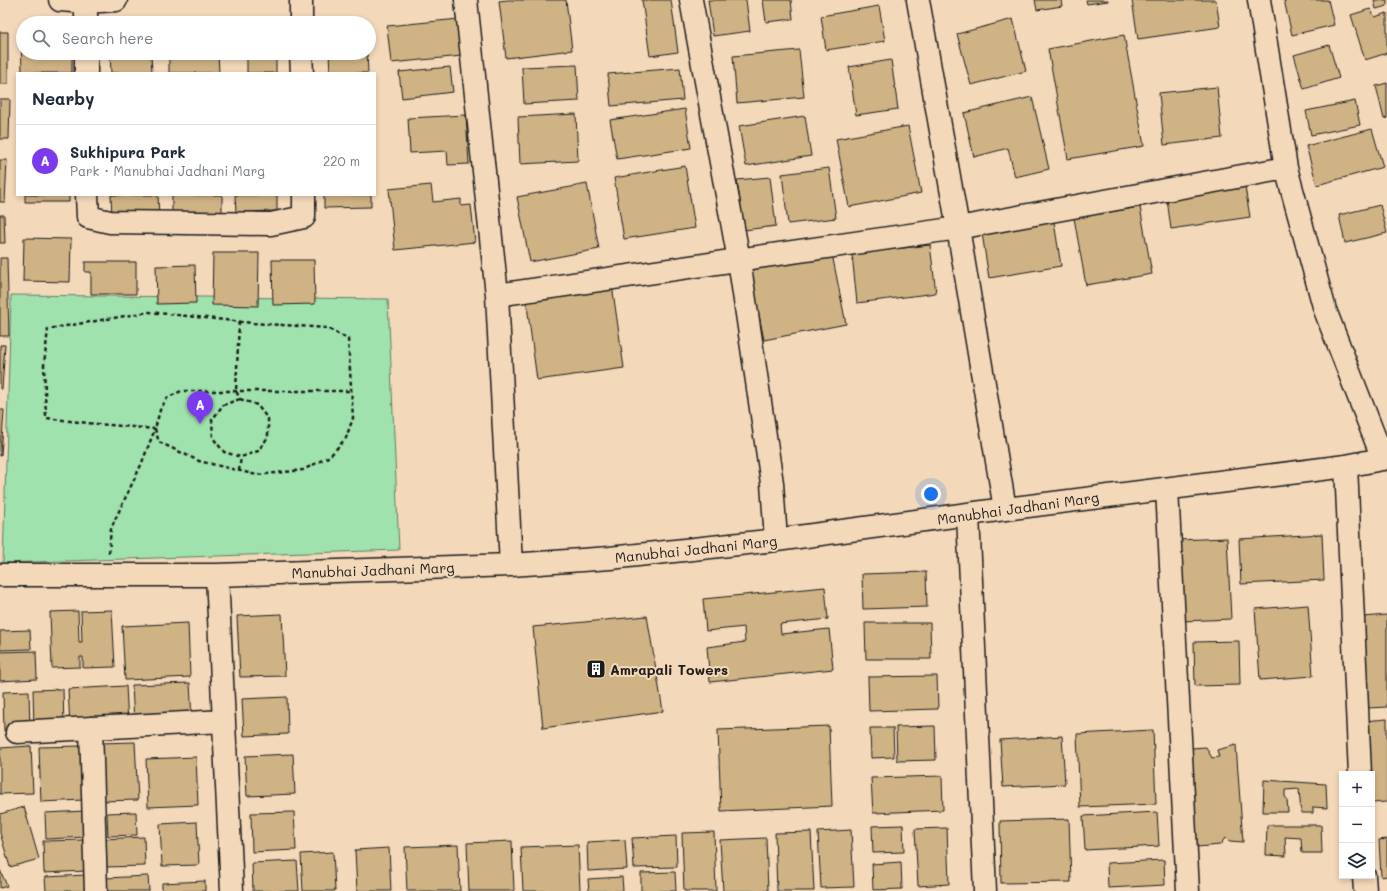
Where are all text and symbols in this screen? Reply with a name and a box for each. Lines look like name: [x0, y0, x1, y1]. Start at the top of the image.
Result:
search box: [16, 16, 376, 60]
icon: search: [30, 27, 52, 49]
text: Search here: [62, 28, 153, 48]
text: Nearby: [32, 87, 94, 109]
text: Sukhipura Park: [70, 142, 186, 162]
text: A: [40, 152, 50, 169]
text: 220 m: [323, 152, 360, 169]
text: Park · Manubhai Jadhani Marg: [70, 162, 265, 179]
pin: A: [187, 391, 213, 424]
your location: [921, 484, 941, 504]
street label: Manubhai Jadhani Marg: [936, 487, 1100, 529]
street label: Manubhai Jadhani Marg: [614, 531, 778, 567]
street label: Manubhai Jadhani Marg: [291, 558, 455, 582]
building icon: Amrapali Towers: [585, 658, 607, 680]
place label: Amrapali Towers: [610, 660, 728, 679]
map controls: [1339, 771, 1375, 879]
button: +: [1339, 771, 1375, 807]
button: −: [1339, 807, 1375, 843]
button: layers: [1339, 843, 1375, 879]

